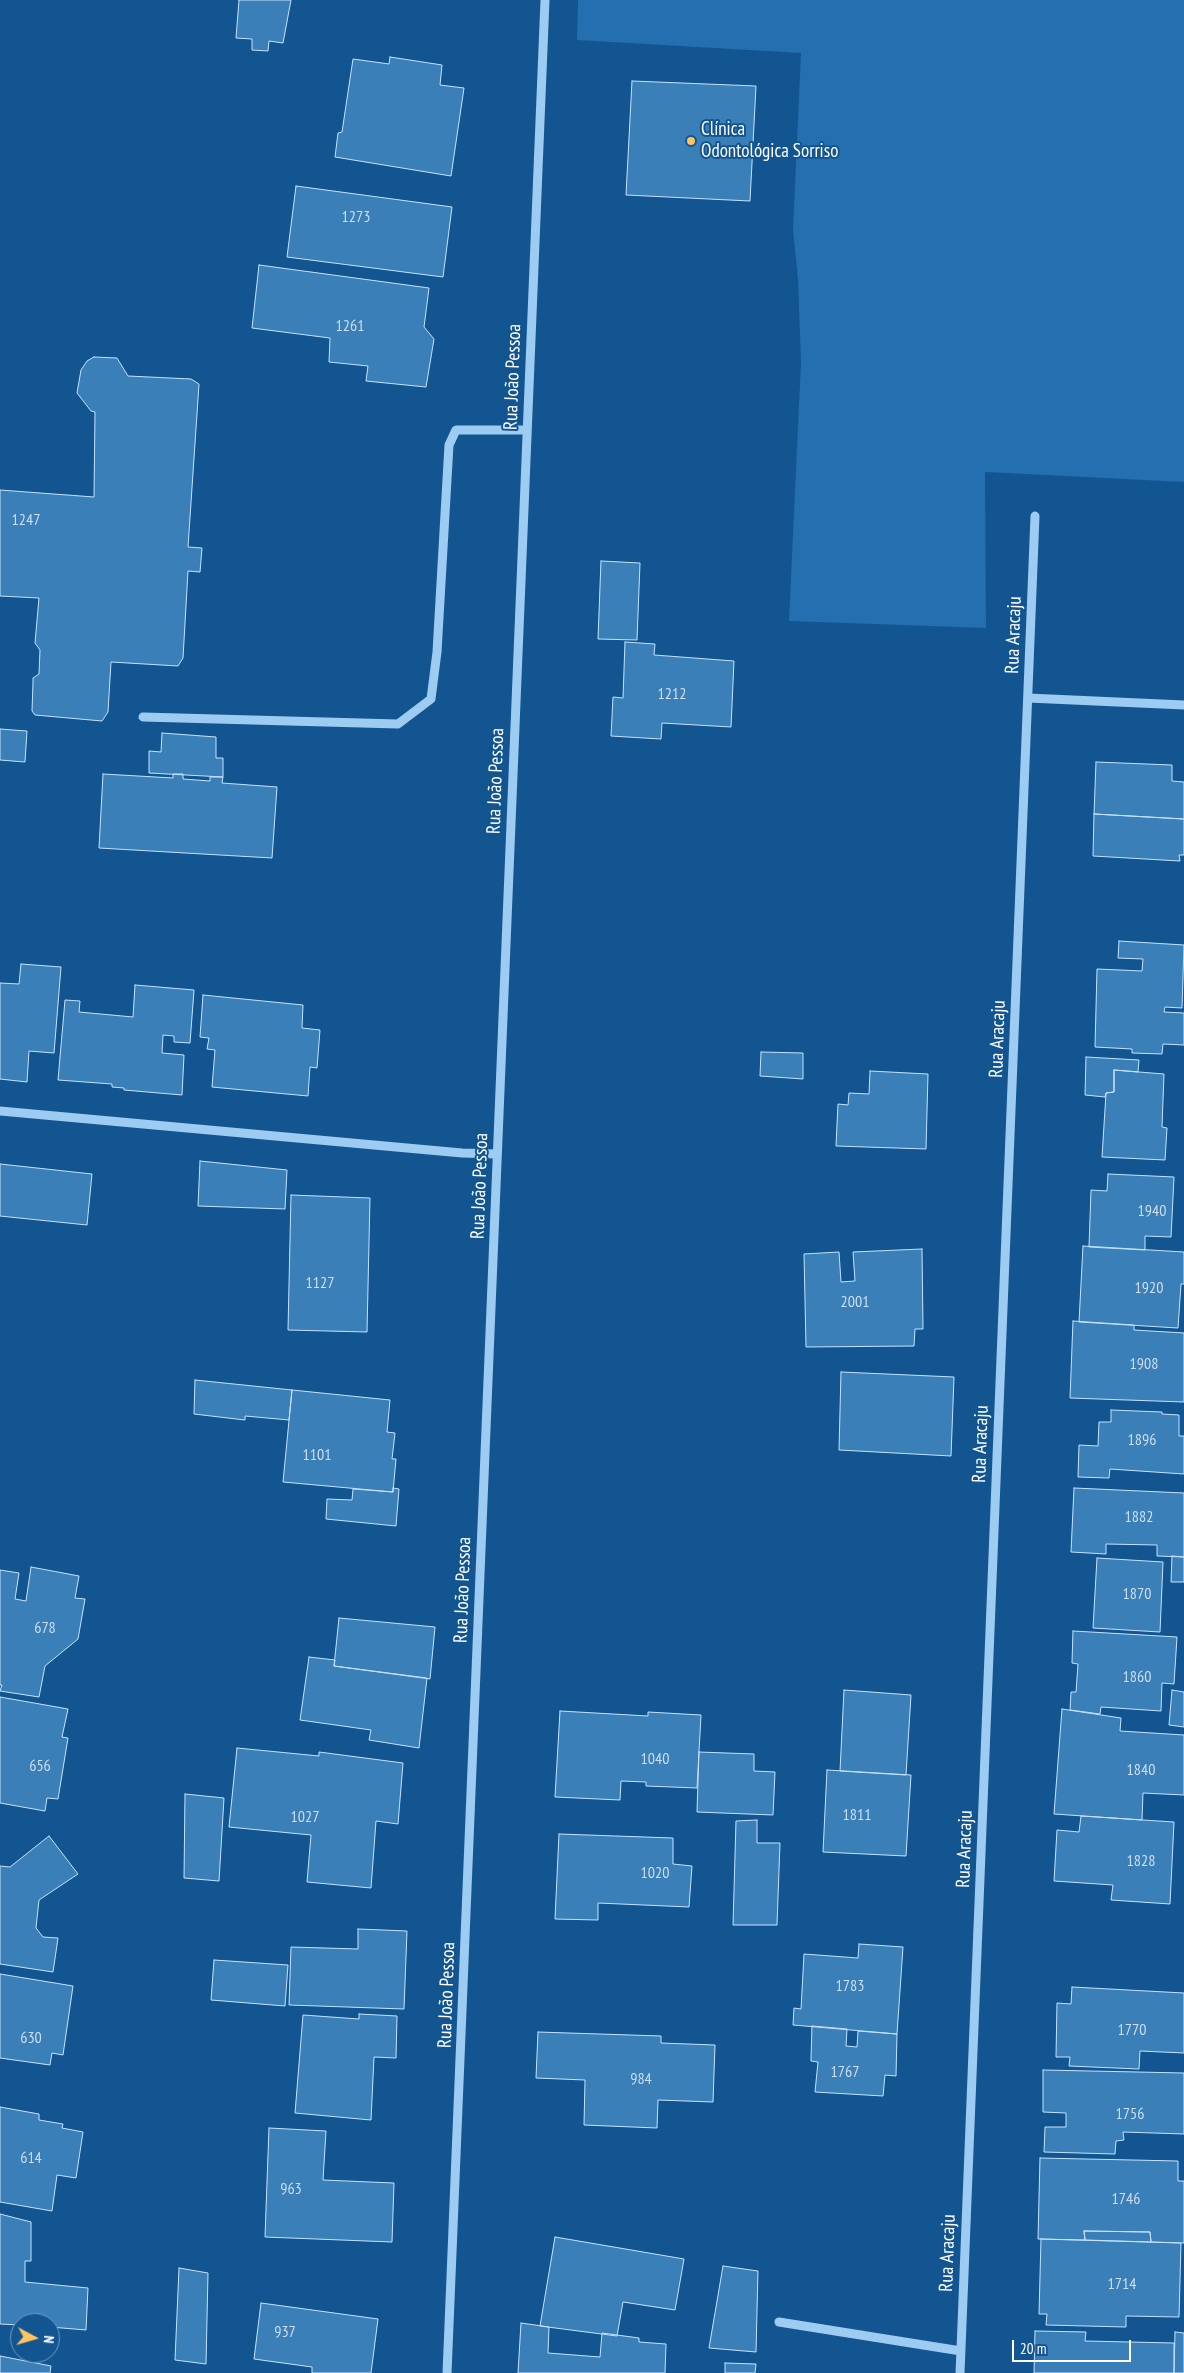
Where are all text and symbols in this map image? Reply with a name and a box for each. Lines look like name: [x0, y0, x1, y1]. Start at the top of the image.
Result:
place label: Clínica Odontológica Sorriso: [701, 119, 838, 163]
marker: Clínica Odontológica Sorriso: [685, 135, 697, 147]
house number: 1273: [342, 207, 370, 227]
house number: 1261: [336, 316, 364, 336]
street label: Rua João Pessoa: [500, 324, 526, 430]
house number: 1247: [12, 510, 40, 530]
street label: Rua Aracaju: [1001, 596, 1027, 674]
house number: 1212: [658, 684, 686, 704]
street label: Rua João Pessoa: [483, 728, 509, 834]
street label: Rua Aracaju: [985, 1000, 1011, 1078]
street label: Rua João Pessoa: [467, 1133, 493, 1239]
house number: 1940: [1138, 1201, 1166, 1221]
house number: 1127: [306, 1273, 334, 1293]
house number: 1920: [1135, 1278, 1163, 1298]
house number: 2001: [841, 1292, 869, 1312]
house number: 1908: [1130, 1354, 1158, 1374]
street label: Rua Aracaju: [968, 1405, 994, 1483]
house number: 1896: [1128, 1430, 1156, 1450]
house number: 1101: [303, 1445, 331, 1465]
house number: 1882: [1125, 1507, 1153, 1527]
street label: Rua João Pessoa: [450, 1537, 476, 1643]
house number: 1870: [1123, 1584, 1151, 1604]
house number: 678: [34, 1618, 56, 1638]
house number: 1860: [1123, 1667, 1151, 1687]
house number: 1040: [641, 1749, 669, 1769]
house number: 656: [29, 1756, 51, 1776]
house number: 1840: [1127, 1760, 1155, 1780]
house number: 1811: [843, 1805, 871, 1825]
house number: 1027: [291, 1807, 319, 1827]
street label: Rua Aracaju: [952, 1810, 978, 1888]
house number: 1828: [1127, 1851, 1155, 1871]
house number: 1020: [641, 1863, 669, 1883]
street label: Rua João Pessoa: [434, 1942, 460, 2048]
house number: 1783: [836, 1976, 864, 1996]
house number: 1770: [1118, 2020, 1146, 2040]
house number: 630: [20, 2028, 42, 2048]
house number: 1767: [831, 2062, 859, 2082]
house number: 984: [630, 2069, 652, 2089]
house number: 1756: [1116, 2104, 1144, 2124]
house number: 614: [20, 2148, 42, 2168]
house number: 963: [280, 2179, 302, 2199]
house number: 1746: [1112, 2189, 1140, 2209]
street label: Rua Aracaju: [935, 2214, 961, 2292]
house number: 1714: [1108, 2274, 1136, 2294]
north arrow: [10, 2313, 60, 2363]
house number: 937: [274, 2322, 296, 2342]
scale bar: [1014, 2330, 1133, 2362]
text: N: [40, 2335, 58, 2344]
text: 20 m: [1020, 2339, 1046, 2358]

